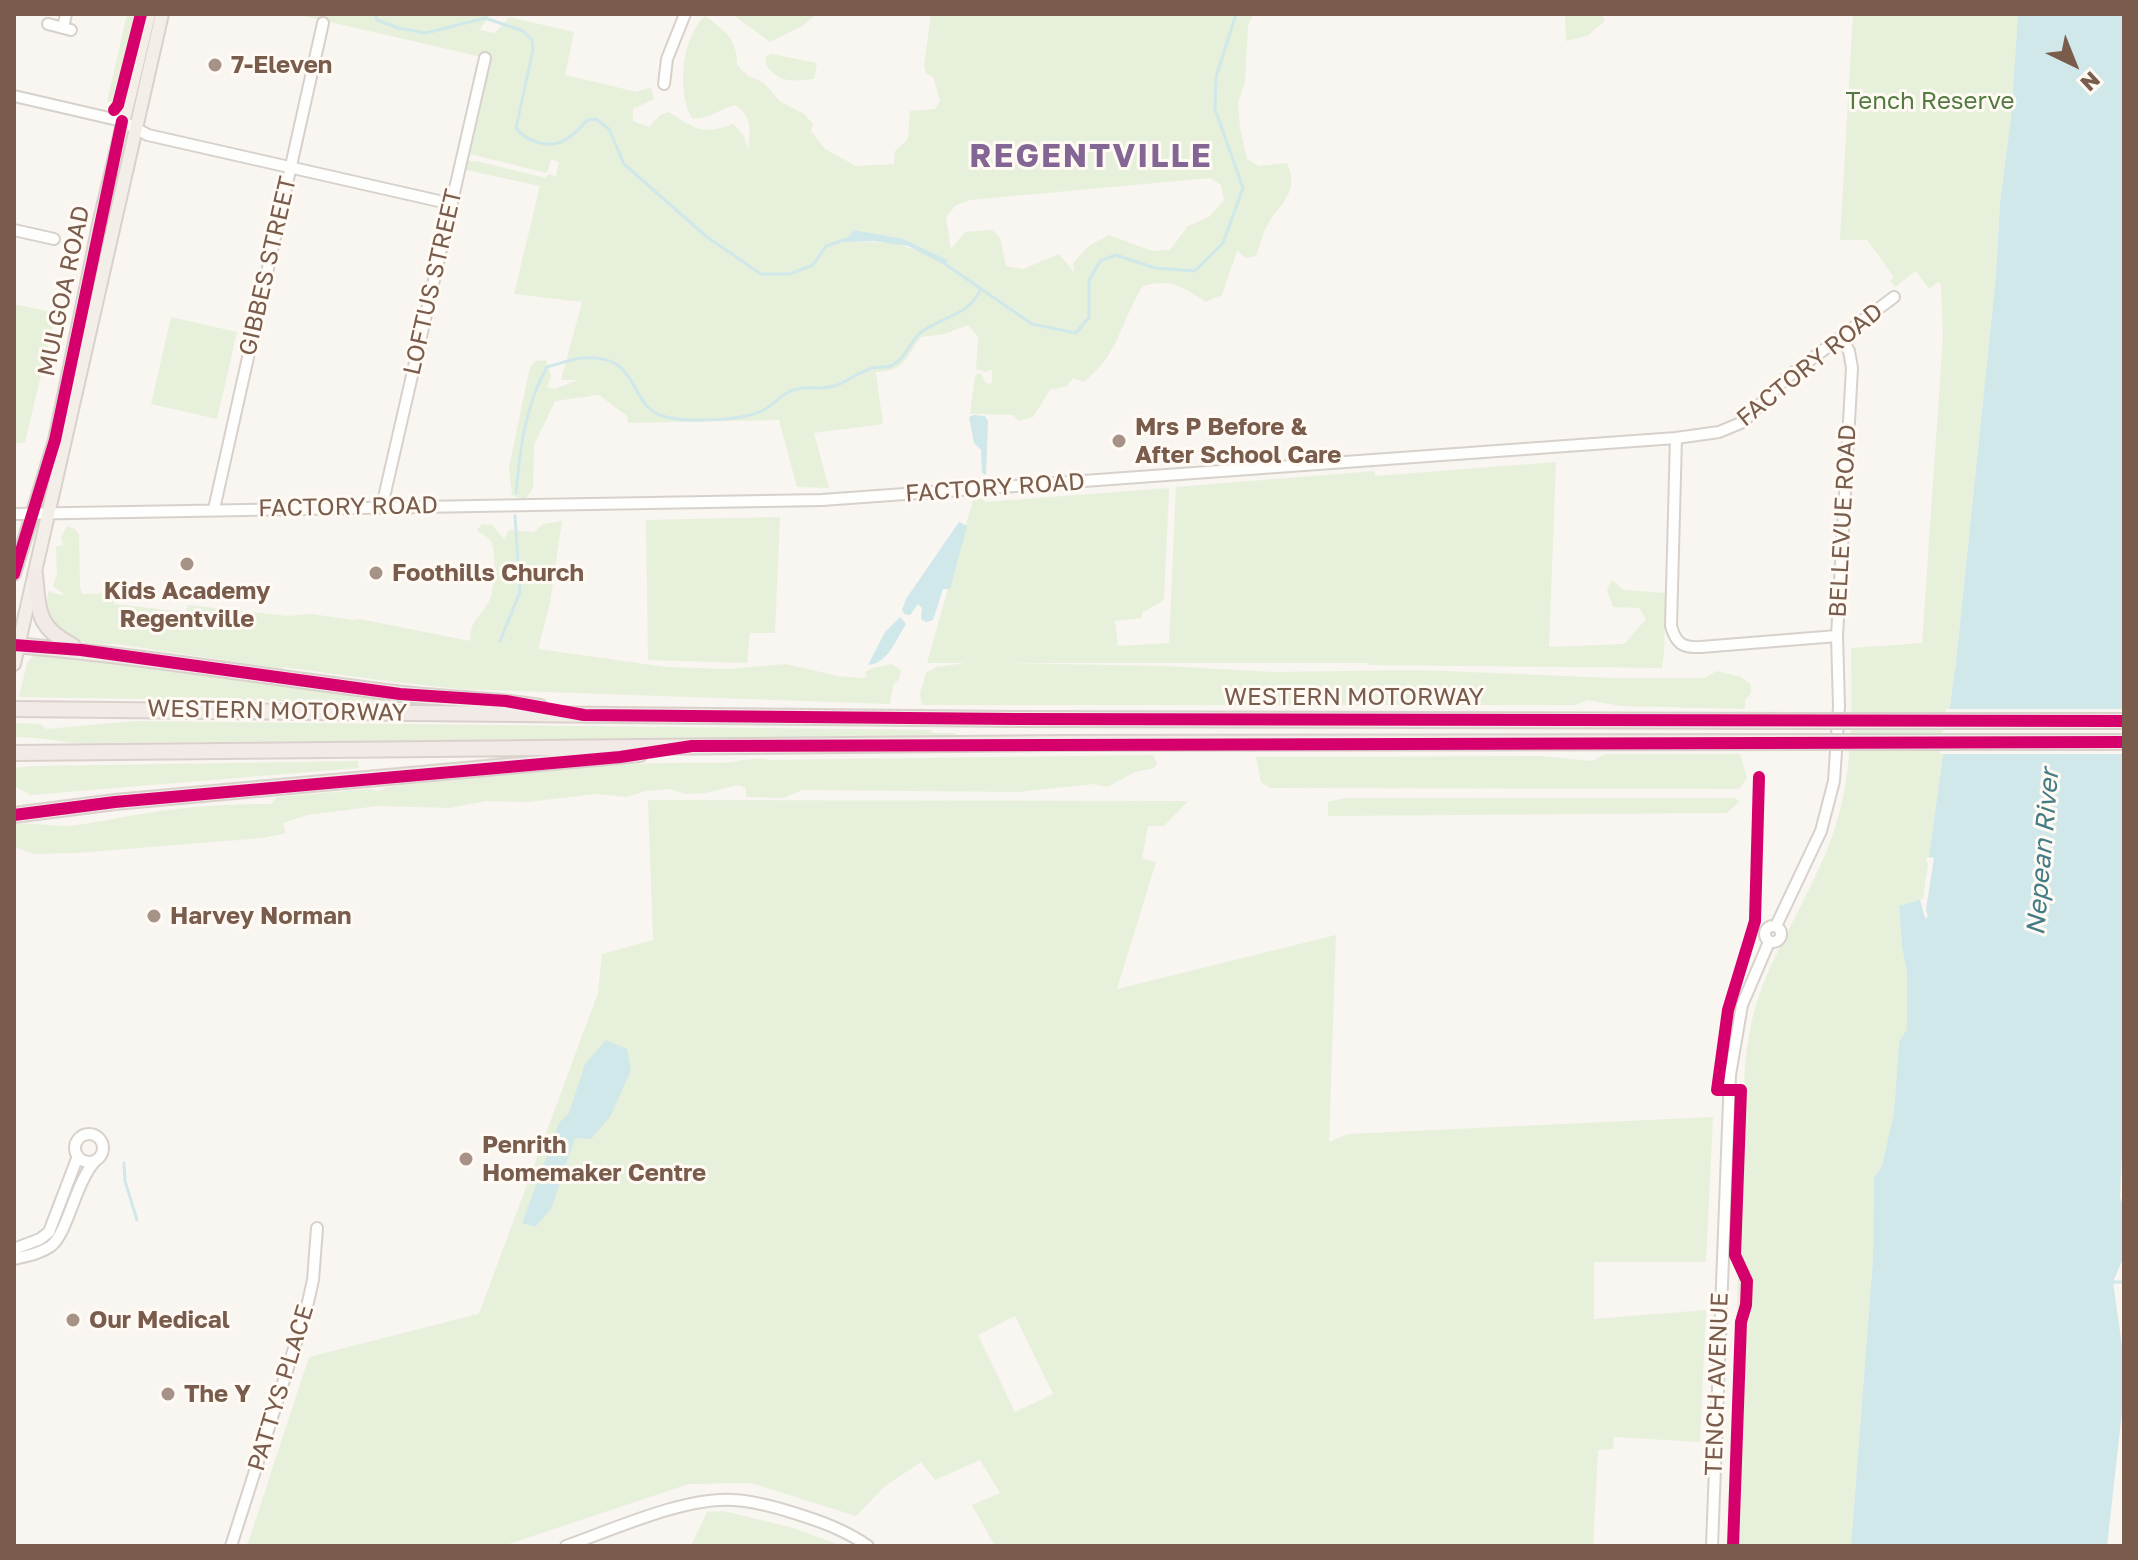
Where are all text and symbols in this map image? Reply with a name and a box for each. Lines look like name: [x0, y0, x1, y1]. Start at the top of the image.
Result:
north arrow: [2034, 24, 2114, 104]
place label: 7-Eleven: [231, 51, 332, 79]
marker: 7-Eleven: [206, 56, 224, 74]
text: N: [2075, 66, 2106, 97]
park label: Tench Reserve: [1846, 87, 2014, 115]
district label: REGENTVILLE: [969, 138, 1213, 176]
street label: GIBBES STREET: [233, 173, 303, 359]
street label: LOFTUS STREET: [398, 186, 468, 378]
street label: MULGOA ROAD: [32, 203, 96, 379]
street label: FACTORY ROAD: [1731, 297, 1889, 433]
place label: Mrs P Before & After School Care: [1135, 413, 1341, 469]
street label: BELLEVUE ROAD: [1824, 424, 1862, 618]
marker: Mrs P Before & After School Care: [1110, 432, 1128, 450]
street label: FACTORY ROAD: [904, 467, 1086, 509]
street label: FACTORY ROAD: [258, 491, 438, 523]
marker: Kids Academy Regentville: [178, 555, 196, 573]
place label: Foothills Church: [392, 559, 584, 587]
marker: Foothills Church: [367, 564, 385, 582]
place label: Kids Academy Regentville: [104, 577, 270, 633]
street label: WESTERN MOTORWAY: [1224, 683, 1484, 711]
street label: WESTERN MOTORWAY: [147, 694, 407, 728]
water label: Nepean River: [2020, 767, 2066, 937]
place label: Harvey Norman: [170, 902, 352, 930]
marker: Harvey Norman: [145, 907, 163, 925]
place label: Penrith Homemaker Centre: [482, 1131, 706, 1187]
marker: Penrith Homemaker Centre: [457, 1150, 475, 1168]
street label: TENCH AVENUE: [1699, 1292, 1735, 1476]
street label: PATTYS PLACE: [242, 1301, 320, 1475]
place label: Our Medical: [89, 1306, 230, 1334]
marker: Our Medical: [64, 1311, 82, 1329]
place label: The Y: [184, 1380, 251, 1408]
marker: The Y: [159, 1385, 177, 1403]

